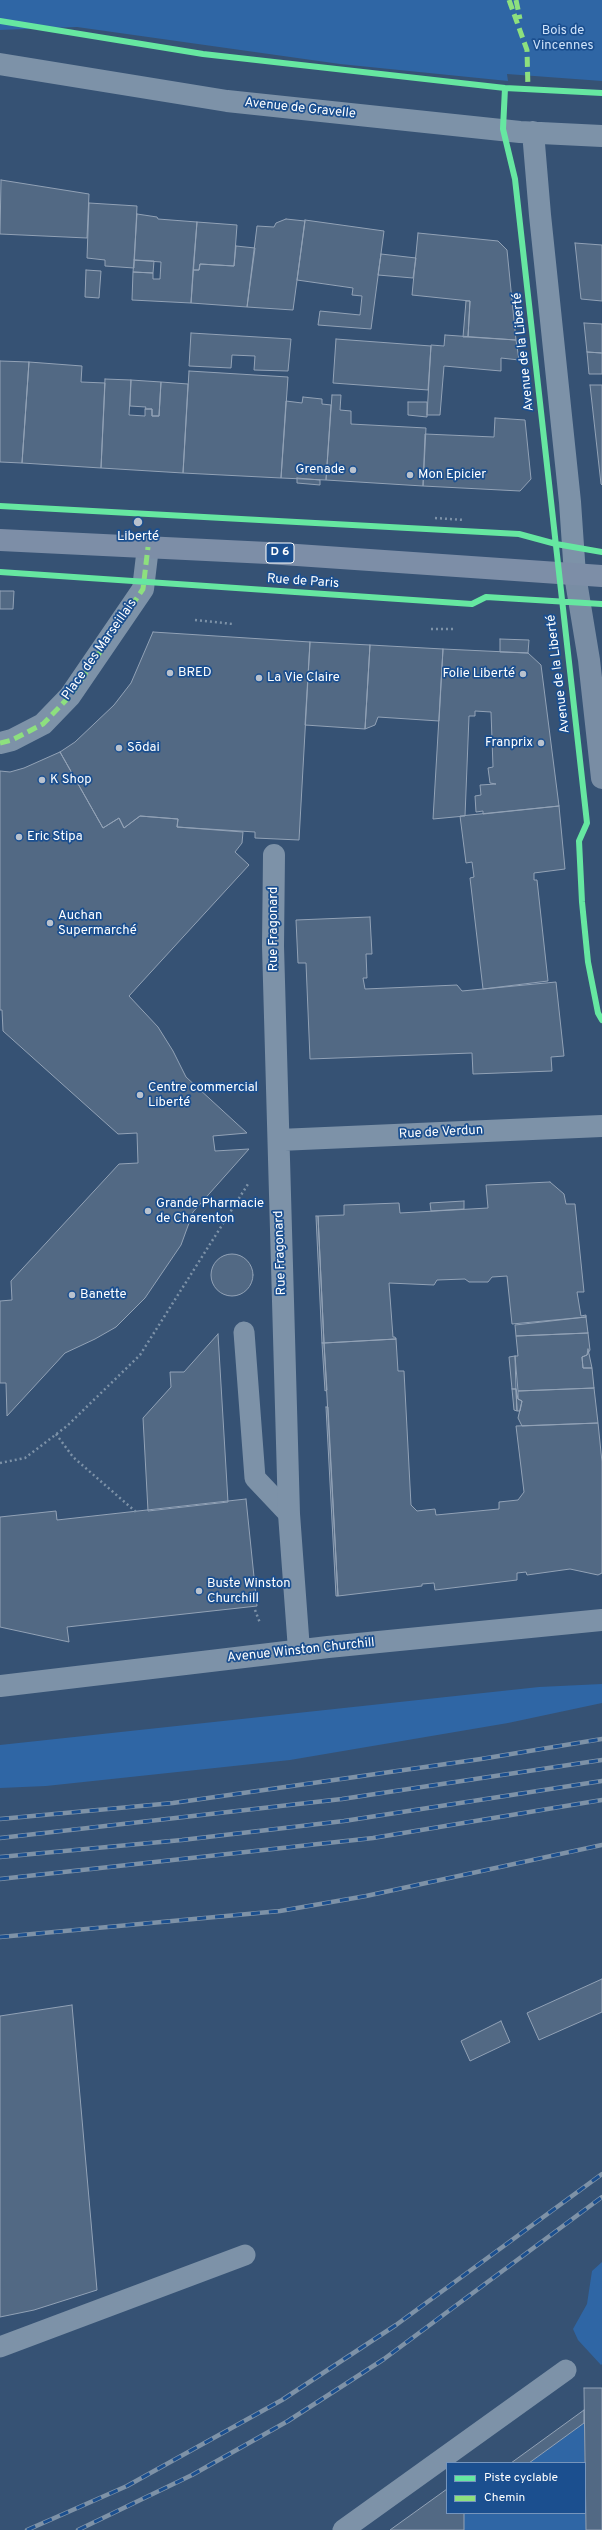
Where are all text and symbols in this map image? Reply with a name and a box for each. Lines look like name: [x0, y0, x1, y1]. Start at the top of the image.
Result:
park label: Bois de Vincennes: [533, 23, 593, 54]
street label: Avenue de Gravelle: [244, 95, 356, 123]
street label: Avenue de la Liberté: [510, 292, 538, 412]
place label: Grenade: [295, 462, 345, 478]
marker: Grenade: [348, 465, 358, 475]
place label: Mon Epicier: [418, 467, 486, 483]
marker: Mon Epicier: [405, 470, 415, 480]
marker: Liberté: [132, 516, 144, 528]
place label: Liberté: [117, 529, 159, 545]
road number: D 6: [266, 543, 294, 563]
street label: Rue de Paris: [266, 572, 340, 592]
street label: Place des Marseillais: [59, 596, 141, 704]
street label: Avenue de la Liberté: [544, 614, 574, 734]
place label: BRED: [178, 665, 212, 681]
place label: Folie Liberté: [442, 666, 515, 682]
marker: BRED: [165, 668, 175, 678]
marker: Folie Liberté: [518, 669, 528, 679]
place label: La Vie Claire: [267, 670, 340, 686]
marker: La Vie Claire: [254, 673, 264, 683]
place label: Franprix: [485, 735, 533, 751]
marker: Franprix: [536, 738, 546, 748]
place label: Sōdai: [127, 740, 160, 756]
marker: Sōdai: [114, 743, 124, 753]
place label: K Shop: [50, 772, 91, 788]
marker: K Shop: [37, 775, 47, 785]
place label: Eric Stipa: [27, 829, 83, 845]
marker: Eric Stipa: [14, 832, 24, 842]
street label: Rue Fragonard: [266, 887, 282, 971]
place label: Auchan Supermarché: [58, 908, 137, 939]
marker: Auchan Supermarché: [45, 918, 55, 928]
place label: Centre commercial Liberté: [148, 1080, 258, 1111]
marker: Centre commercial Liberté: [135, 1090, 145, 1100]
street label: Rue de Verdun: [399, 1123, 483, 1143]
place label: Grande Pharmacie de Charenton: [156, 1196, 264, 1227]
marker: Grande Pharmacie de Charenton: [143, 1206, 153, 1216]
street label: Rue Fragonard: [272, 1210, 290, 1296]
place label: Banette: [80, 1287, 127, 1303]
marker: Banette: [67, 1290, 77, 1300]
place label: Buste Winston Churchill: [207, 1576, 290, 1607]
marker: Buste Winston Churchill: [194, 1586, 204, 1596]
street label: Avenue Winston Churchill: [227, 1635, 375, 1667]
legend: [446, 2462, 586, 2514]
text: Piste cyclable: [484, 2470, 558, 2486]
text: Chemin: [484, 2490, 525, 2506]

